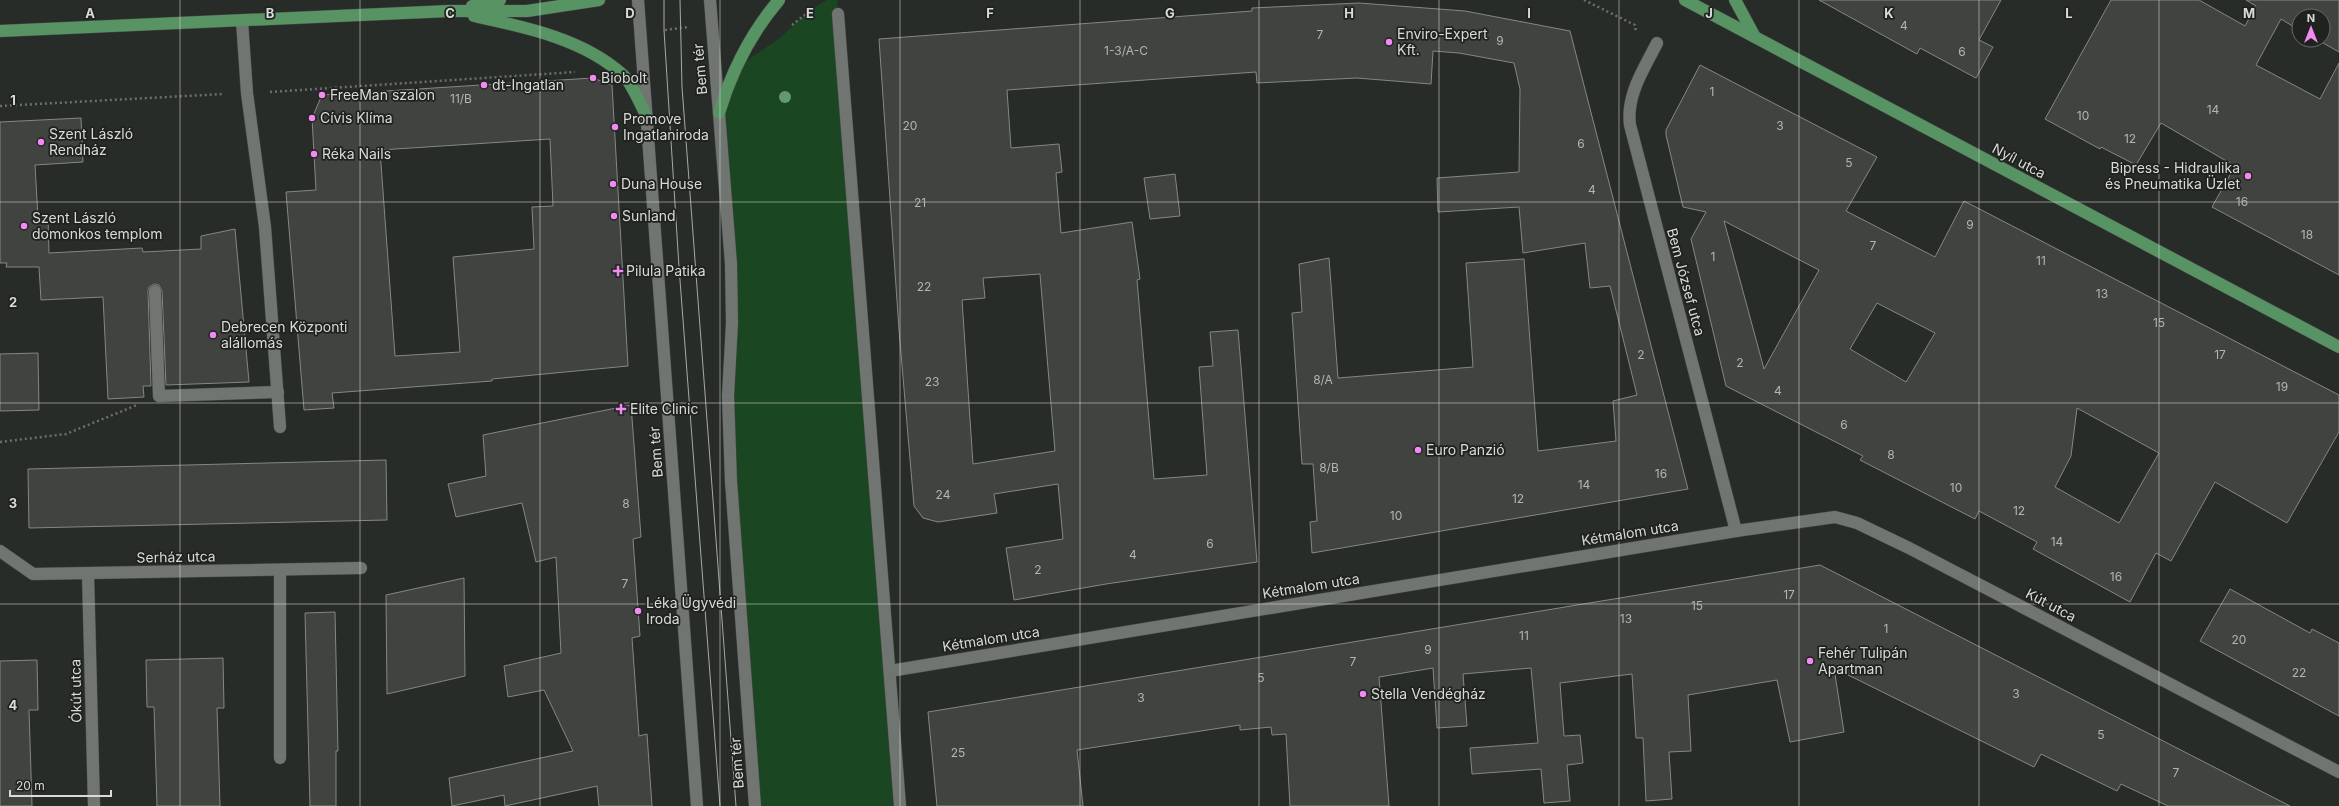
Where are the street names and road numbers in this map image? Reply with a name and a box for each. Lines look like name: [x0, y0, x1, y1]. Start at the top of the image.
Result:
street label: Bem tér: [689, 43, 710, 95]
street label: Nyíl utca: [1990, 139, 2049, 182]
street label: Bem József utca: [1664, 226, 1709, 338]
street label: Bem tér: [645, 426, 666, 478]
street label: Kétmalom utca: [1580, 516, 1680, 549]
street label: Serház utca: [136, 547, 216, 566]
street label: Kétmalom utca: [1261, 569, 1361, 602]
street label: Kút utca: [2023, 584, 2079, 625]
street label: Kétmalom utca: [941, 622, 1041, 655]
street label: Ókút utca: [66, 659, 85, 723]
street label: Bem tér: [726, 737, 747, 789]

